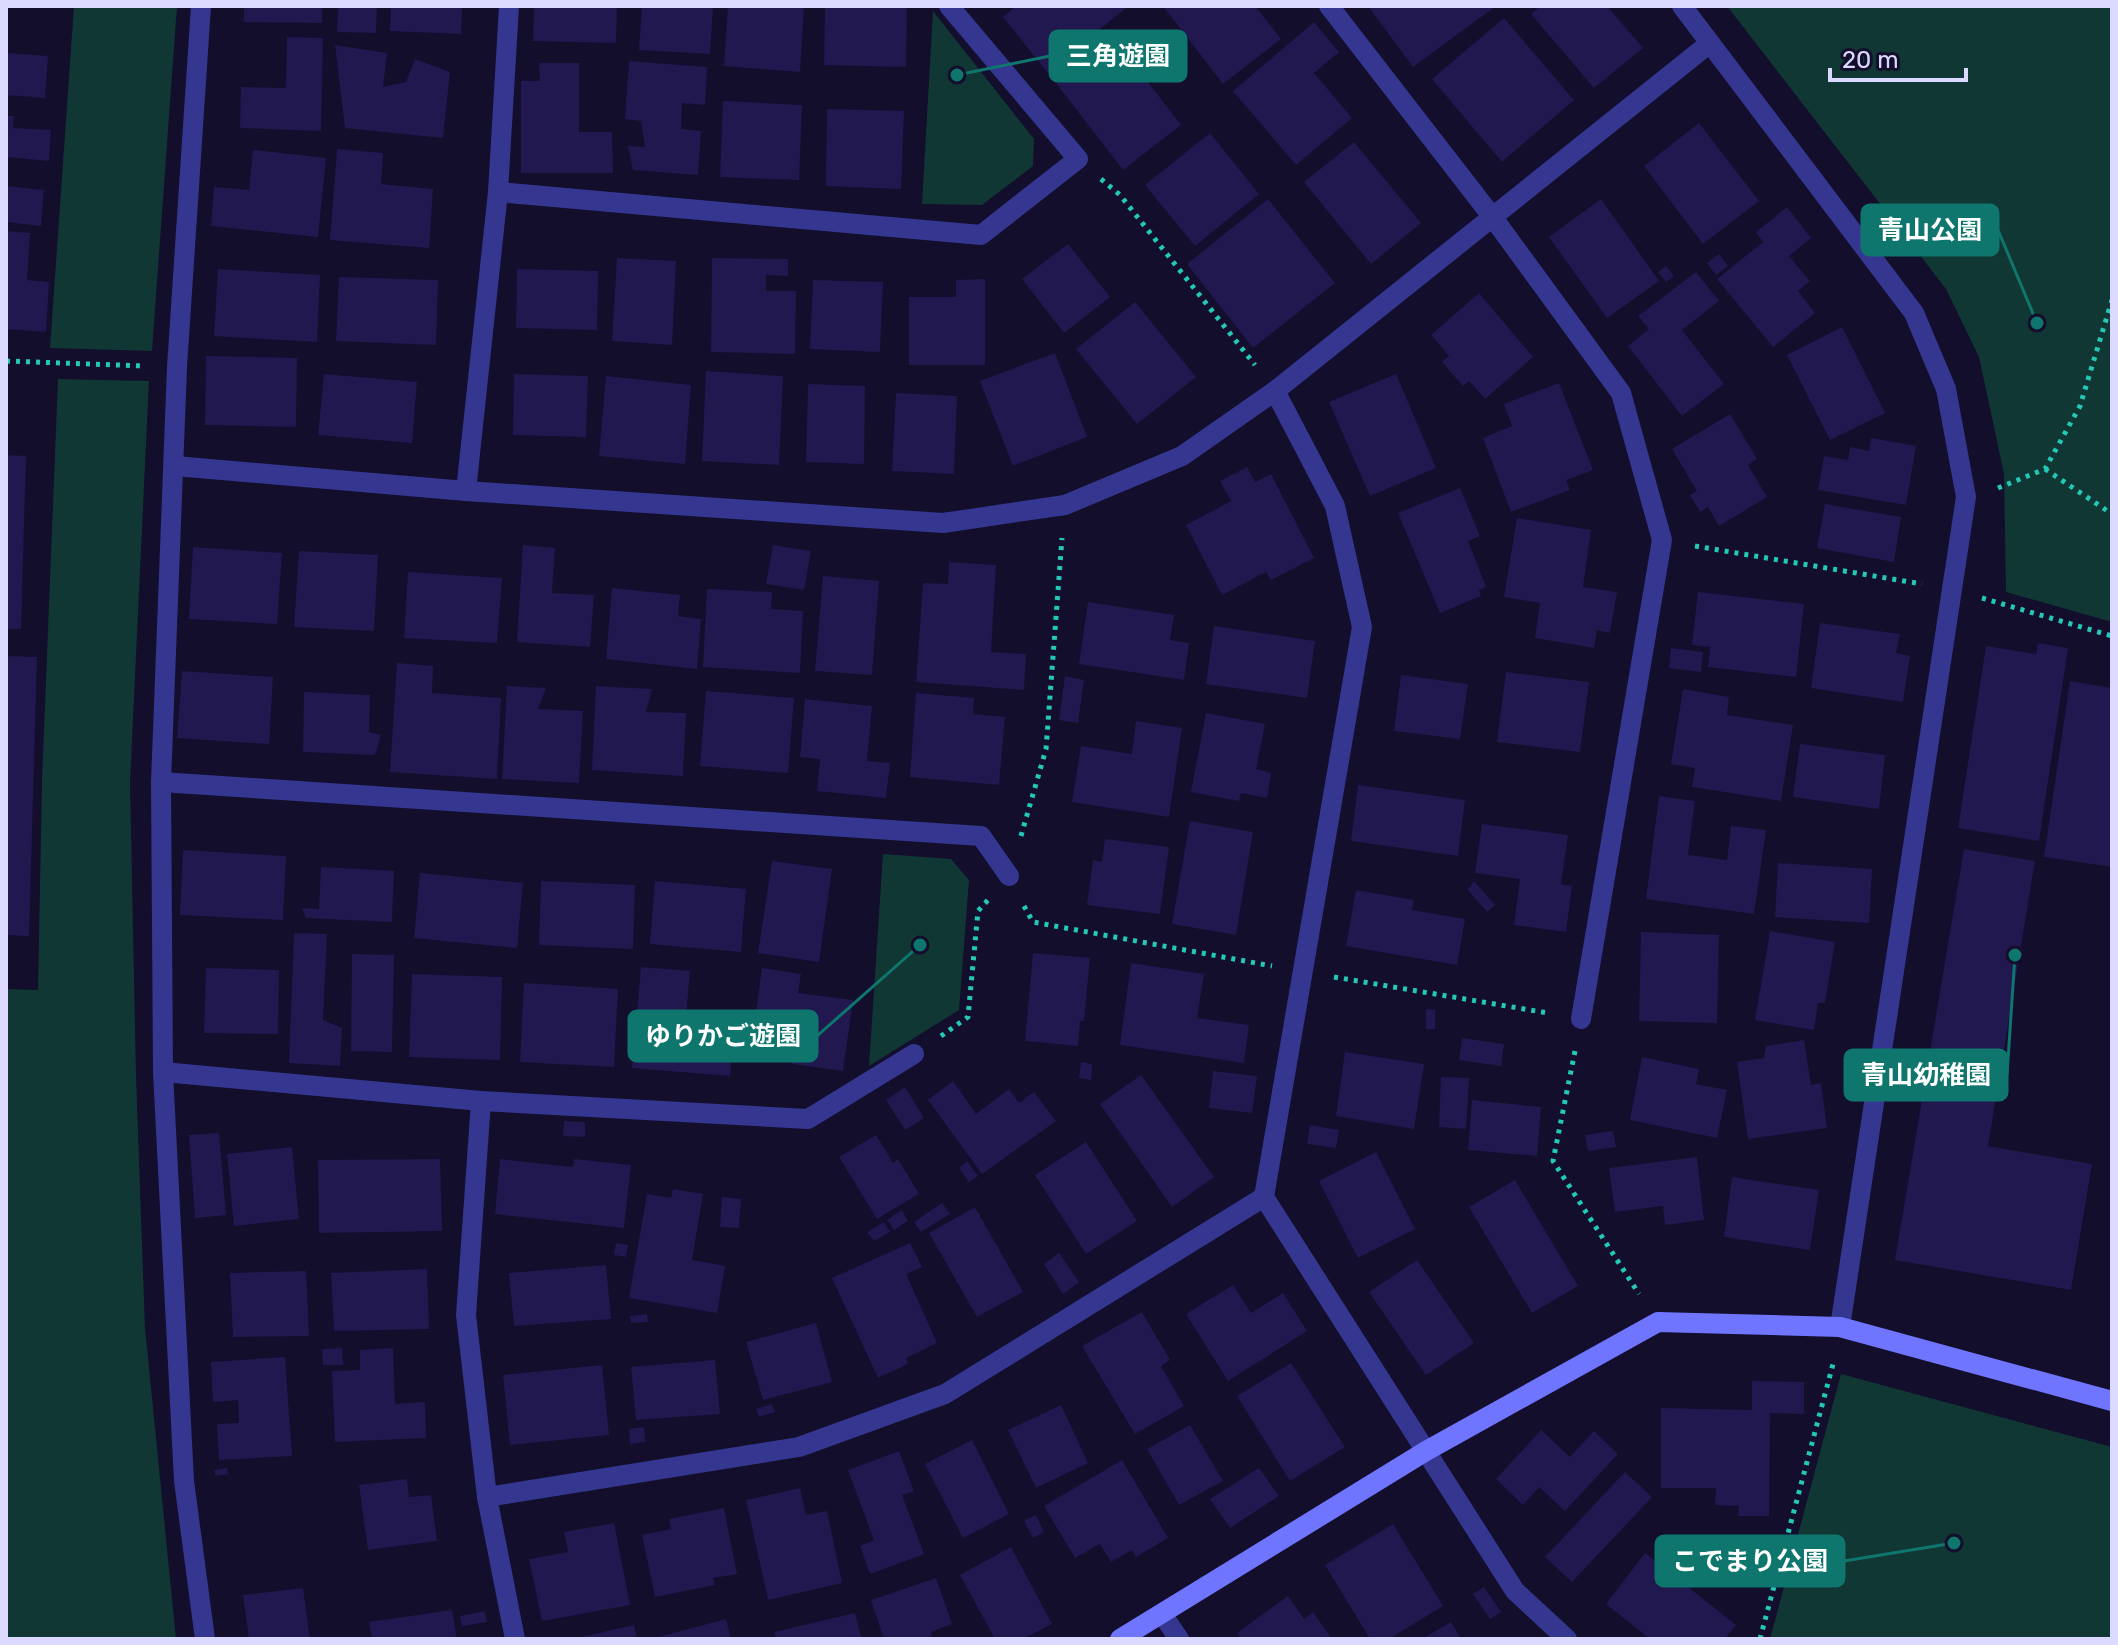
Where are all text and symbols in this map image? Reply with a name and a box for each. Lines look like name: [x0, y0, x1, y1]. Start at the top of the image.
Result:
callout: 三角遊園: [1050, 31, 1186, 81]
scale bar: [1830, 32, 1966, 82]
text: 三角遊園: [1066, 41, 1170, 72]
text: 20 m: [1842, 46, 1899, 74]
callout: 青山公園: [1862, 205, 1998, 255]
text: 青山公園: [1878, 215, 1982, 246]
callout: ゆりかご遊園: [629, 1011, 817, 1061]
text: ゆりかご遊園: [645, 1021, 801, 1052]
callout: 青山幼稚園: [1845, 1050, 2007, 1100]
text: 青山幼稚園: [1861, 1060, 1991, 1091]
callout: こでまり公園: [1656, 1536, 1844, 1586]
text: こでまり公園: [1672, 1546, 1828, 1577]

